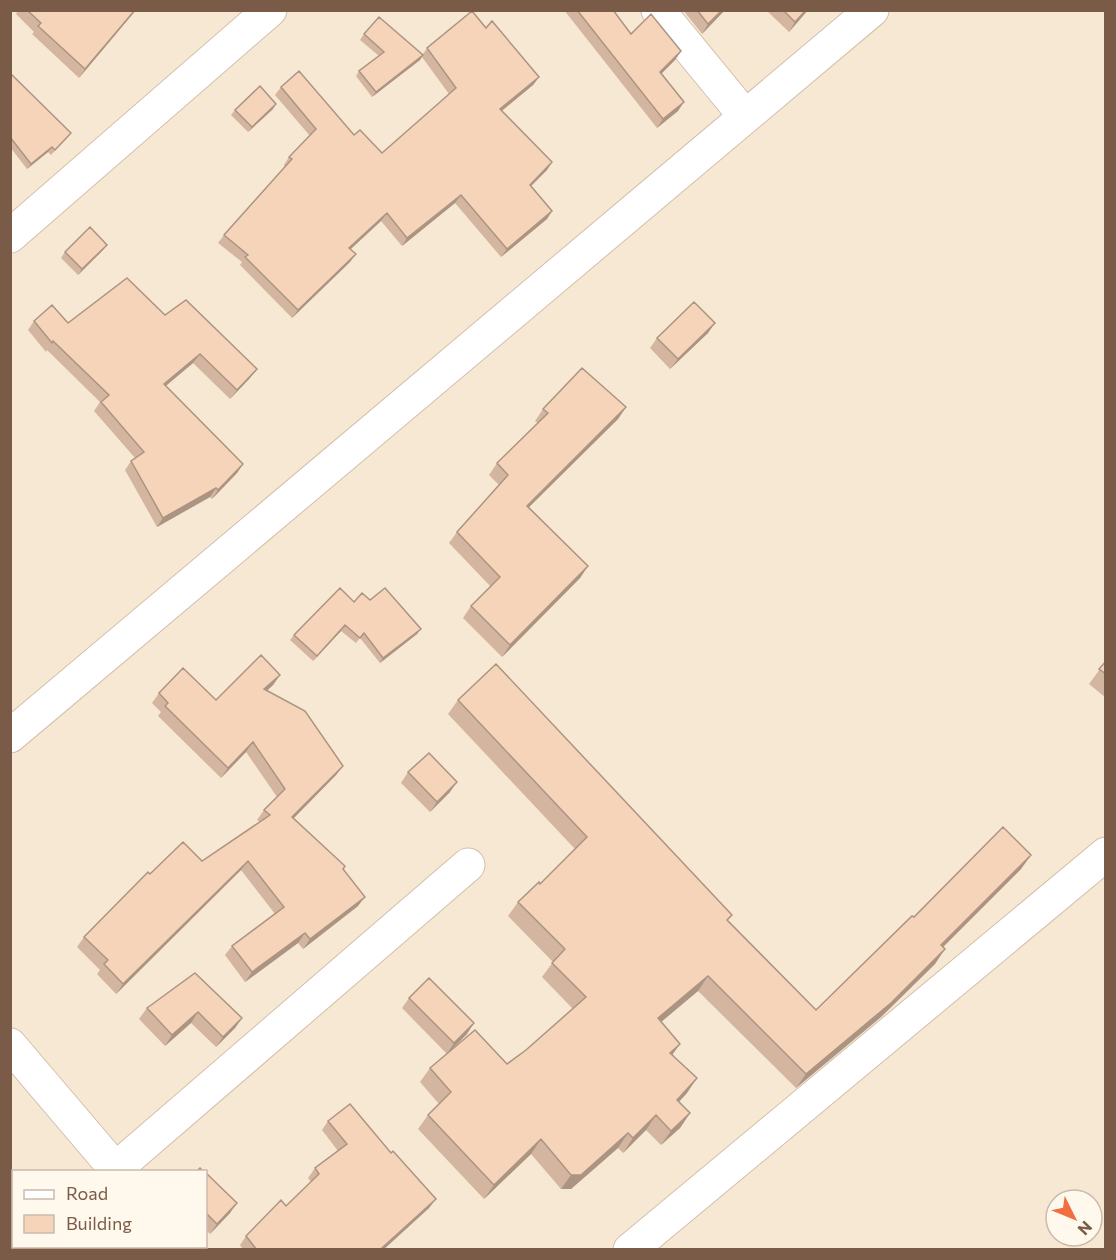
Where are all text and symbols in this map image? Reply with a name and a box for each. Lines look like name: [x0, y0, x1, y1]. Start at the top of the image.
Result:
legend: [12, 1170, 207, 1248]
text: Road: [66, 1182, 108, 1204]
north arrow: [1044, 1188, 1104, 1248]
text: Building: [66, 1212, 132, 1234]
text: N: [1074, 1218, 1096, 1239]

